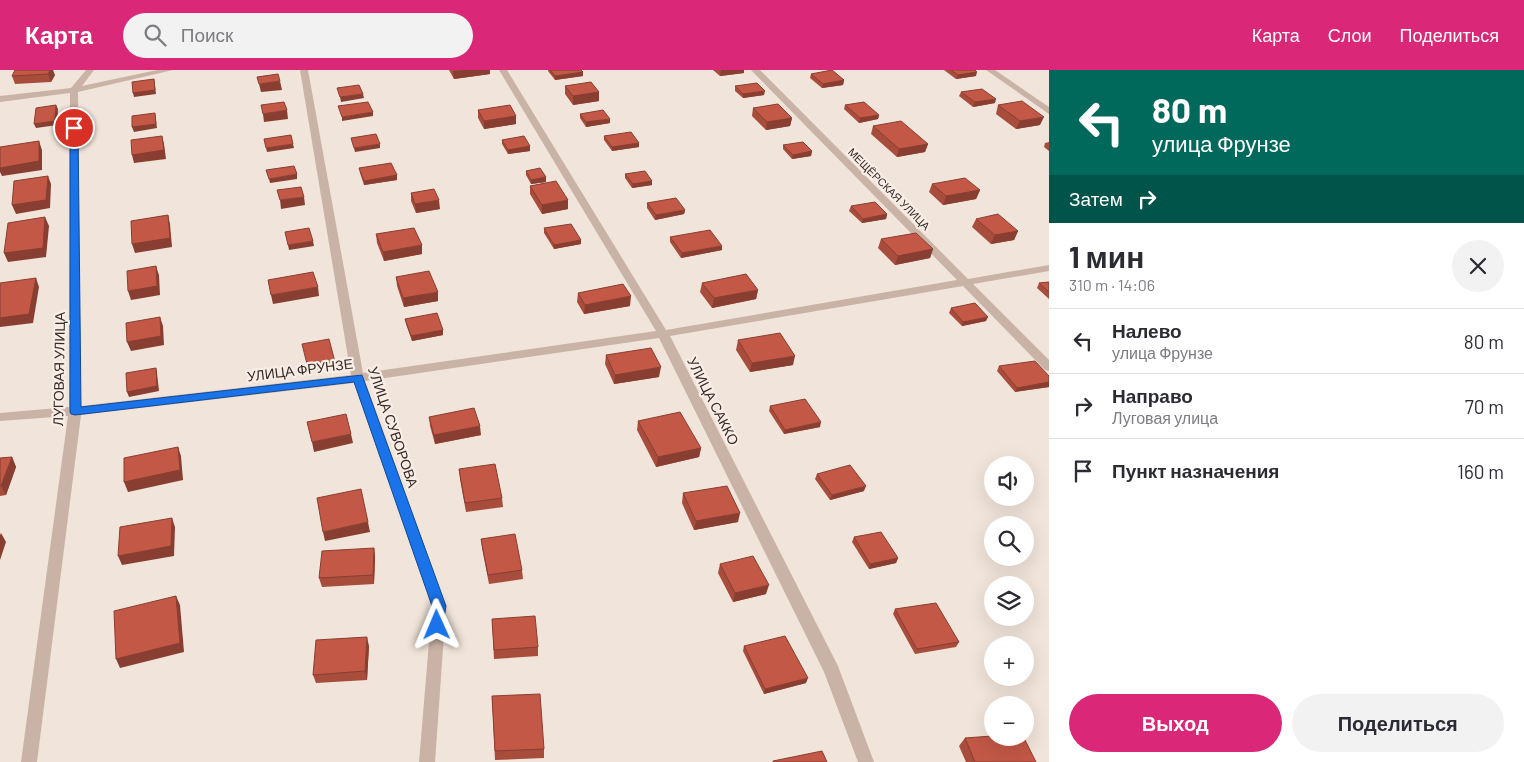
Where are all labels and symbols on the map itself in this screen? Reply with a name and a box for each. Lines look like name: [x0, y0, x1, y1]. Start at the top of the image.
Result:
pin: [53, 107, 95, 149]
street label: МЕЩЁРСКАЯ УЛИЦА: [846, 145, 933, 233]
street label: ЛУГОВАЯ УЛИЦА: [49, 311, 68, 426]
street label: УЛИЦА САККО: [684, 354, 743, 448]
street label: УЛИЦА ФРУНЗЕ: [246, 355, 354, 384]
street label: УЛИЦА СУВОРОВА: [365, 364, 422, 490]
position arrow: [410, 598, 462, 650]

